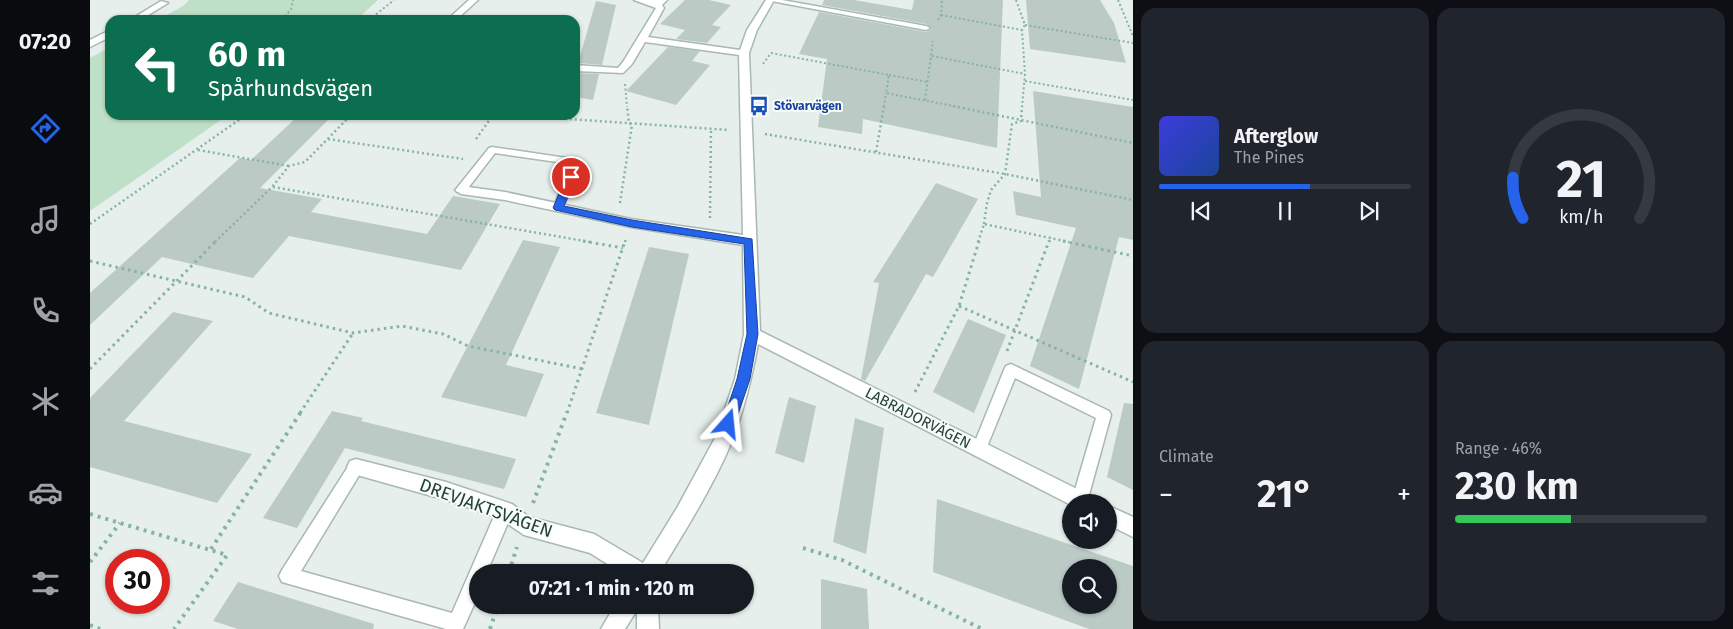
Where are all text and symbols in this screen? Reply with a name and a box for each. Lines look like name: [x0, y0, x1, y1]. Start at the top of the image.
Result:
text: 07:20: [19, 28, 71, 55]
text: 60 m: [208, 33, 286, 75]
icon: left: [125, 35, 190, 100]
text: Spårhundsvägen: [208, 75, 373, 102]
bus stop icon: Stövarvägen: [748, 95, 770, 117]
place label: Stövarvägen: [774, 99, 842, 113]
icon: directions: [28, 111, 63, 146]
text: Afterglow: [1234, 125, 1318, 148]
text: The Pines: [1234, 148, 1304, 167]
text: 21: [1556, 148, 1606, 211]
pin: [550, 156, 592, 198]
icon: arrive: [557, 163, 585, 191]
icon: previous: [1187, 197, 1215, 225]
icon: pause: [1271, 197, 1299, 225]
icon: next: [1355, 197, 1383, 225]
icon: music: [28, 202, 63, 237]
text: km/h: [1559, 206, 1603, 228]
icon: phone: [28, 293, 63, 328]
icon: climate: [28, 384, 63, 419]
street label: LABRADORVÄGEN: [862, 384, 974, 452]
position arrow: [701, 397, 753, 449]
text: Range · 46%: [1455, 439, 1542, 458]
text: Climate: [1159, 447, 1214, 466]
text: 230 km: [1455, 463, 1579, 509]
text: 21°: [1257, 471, 1313, 517]
street label: DREVJAKTSVÄGEN: [416, 474, 556, 542]
icon: car: [28, 475, 63, 510]
text: −: [1159, 478, 1173, 511]
text: +: [1397, 478, 1411, 511]
map controls: [1062, 494, 1117, 614]
button: sound: [1062, 494, 1117, 549]
speed limit sign: 30: [105, 549, 170, 614]
button: search: [1062, 559, 1117, 614]
icon: filters: [28, 566, 63, 601]
text: 07:21 · 1 min · 120 m: [529, 577, 694, 600]

